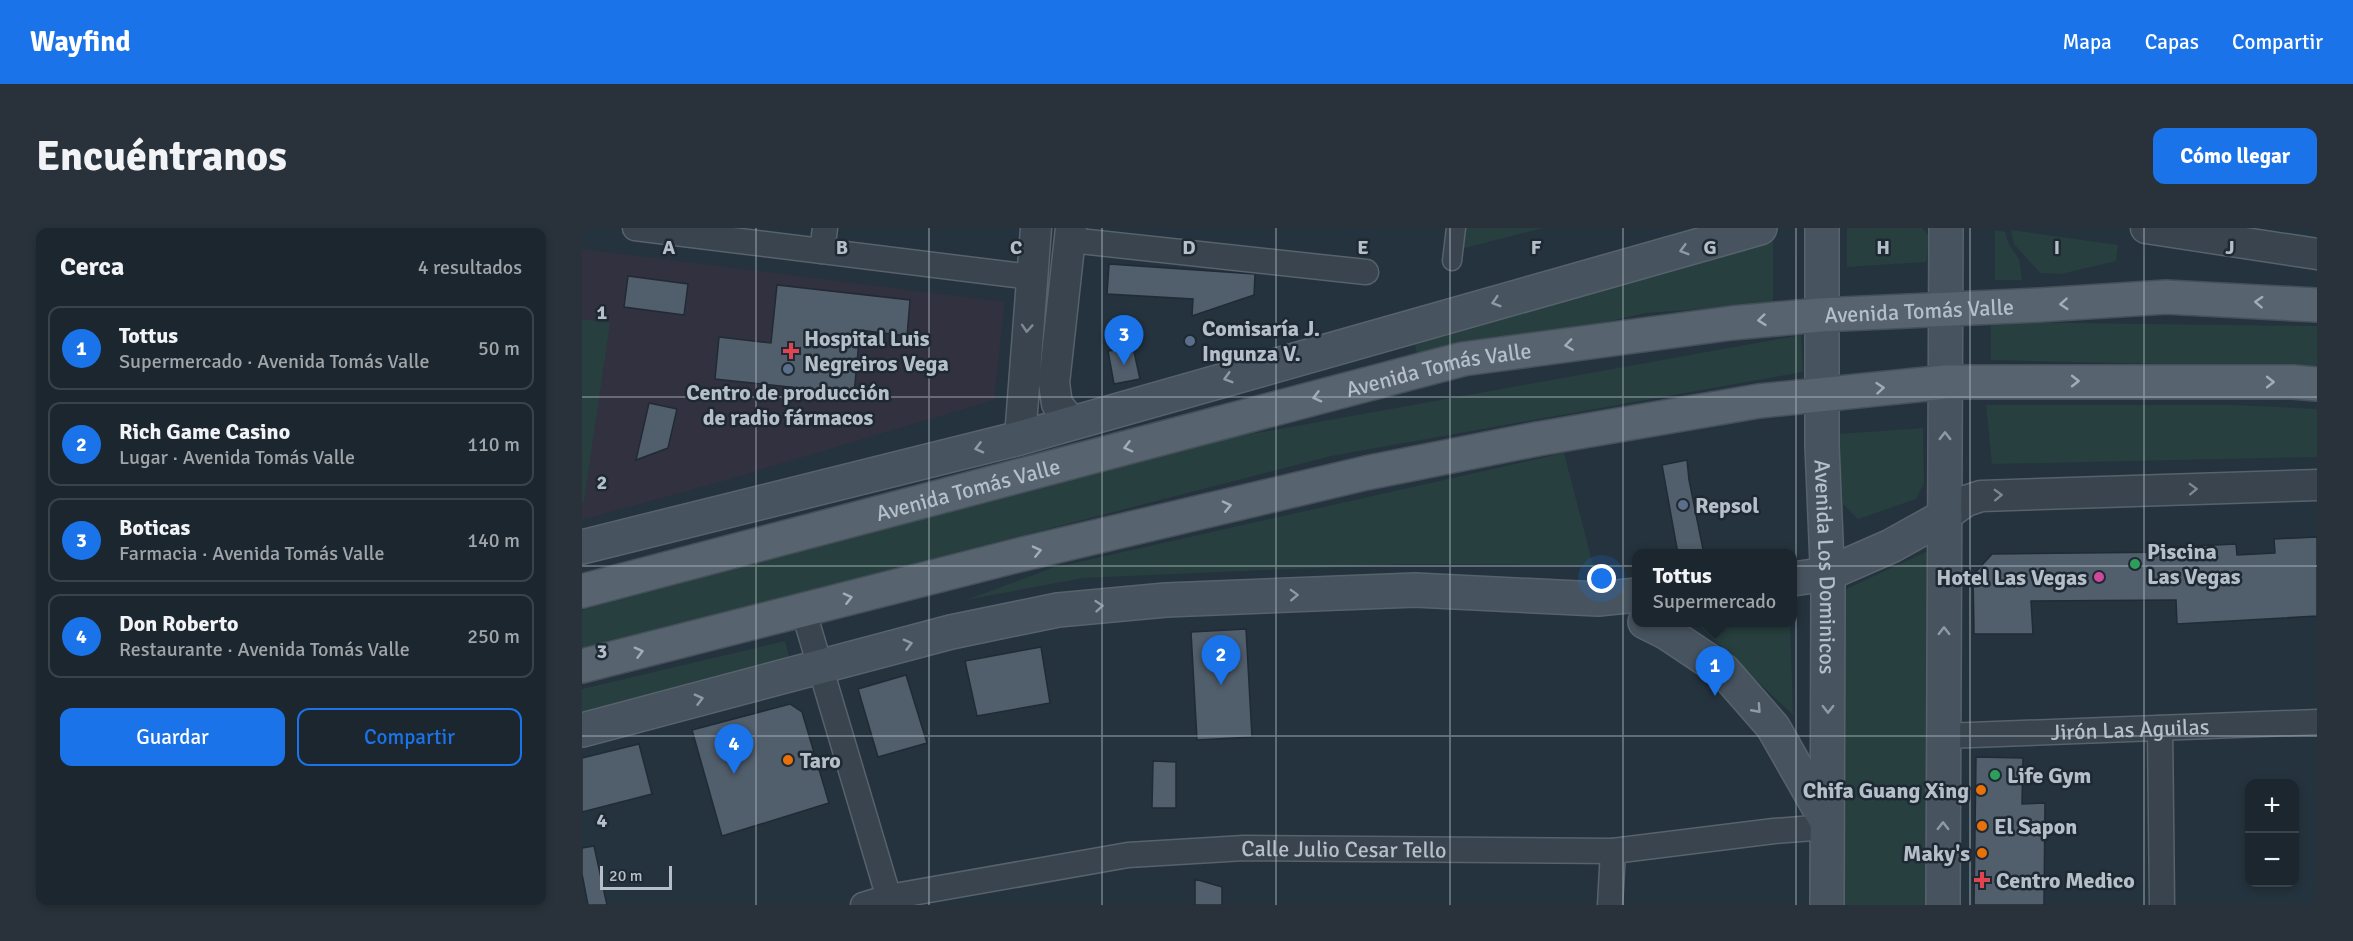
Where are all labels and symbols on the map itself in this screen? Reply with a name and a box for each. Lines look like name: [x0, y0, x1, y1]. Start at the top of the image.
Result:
text: A: [663, 235, 676, 260]
text: B: [836, 235, 848, 260]
text: C: [1010, 235, 1022, 260]
text: D: [1182, 235, 1196, 260]
text: E: [1357, 235, 1369, 260]
text: F: [1531, 235, 1542, 260]
text: G: [1703, 235, 1717, 260]
text: H: [1876, 235, 1890, 260]
text: I: [2054, 235, 2060, 260]
text: J: [2225, 235, 2235, 260]
one-way arrow: [1679, 243, 1690, 255]
street label: Avenida Tomás Valle: [1824, 293, 2014, 328]
one-way arrow: [1491, 295, 1502, 307]
one-way arrow: [2254, 295, 2263, 308]
one-way arrow: [2059, 297, 2068, 310]
text: 1: [597, 300, 608, 325]
one-way arrow: [1758, 313, 1767, 326]
place label: Comisaría J. Ingunza V.: [1202, 315, 1320, 367]
pin: 3: [1104, 316, 1144, 365]
one-way arrow: [1021, 324, 1034, 333]
place label: Hospital Luis Negreiros Vega: [804, 325, 949, 377]
marker: Comisaría J. Ingunza V.: [1183, 334, 1197, 348]
street label: Avenida Tomás Valle: [1343, 337, 1533, 403]
one-way arrow: [1564, 338, 1573, 350]
marker: Hospital Luis Negreiros Vega: [782, 342, 800, 360]
marker: Centro de producción de radio fármacos: [781, 362, 795, 376]
one-way arrow: [1223, 371, 1233, 383]
one-way arrow: [2070, 375, 2079, 387]
one-way arrow: [2265, 375, 2274, 388]
place label: Centro de producción de radio fármacos: [686, 379, 890, 431]
one-way arrow: [1875, 382, 1884, 395]
one-way arrow: [1312, 390, 1322, 403]
one-way arrow: [1939, 431, 1951, 440]
one-way arrow: [974, 440, 984, 453]
one-way arrow: [1123, 440, 1134, 452]
street label: Avenida Tomás Valle: [873, 452, 1063, 527]
street label: Avenida Los Dominicos: [1809, 459, 1842, 674]
text: 2: [597, 470, 607, 495]
one-way arrow: [2188, 483, 2197, 496]
one-way arrow: [1993, 489, 2002, 502]
place label: Repsol: [1695, 492, 1759, 519]
marker: Repsol: [1676, 498, 1690, 512]
one-way arrow: [1222, 500, 1232, 513]
place label: Piscina Las Vegas: [2147, 538, 2241, 590]
one-way arrow: [1032, 545, 1042, 558]
marker: Piscina Las Vegas: [2128, 557, 2142, 571]
your location: [1587, 564, 1616, 593]
place label: Hotel Las Vegas: [1936, 564, 2087, 591]
marker: Hotel Las Vegas: [2092, 570, 2106, 584]
one-way arrow: [1289, 589, 1298, 602]
one-way arrow: [843, 592, 853, 605]
one-way arrow: [1095, 600, 1104, 613]
one-way arrow: [1938, 626, 1950, 635]
pin: 2: [1202, 636, 1240, 685]
one-way arrow: [903, 638, 913, 651]
text: 3: [597, 639, 607, 664]
one-way arrow: [633, 646, 643, 659]
pin: 1: [1696, 646, 1734, 696]
one-way arrow: [694, 694, 704, 706]
one-way arrow: [1750, 702, 1761, 712]
one-way arrow: [1822, 704, 1834, 713]
street label: Jirón Las Aguilas: [2050, 713, 2210, 745]
pin: 4: [714, 724, 754, 774]
place label: Taro: [800, 747, 841, 774]
marker: Taro: [781, 753, 795, 767]
place label: Life Gym: [2007, 762, 2091, 789]
marker: Life Gym: [1988, 768, 2002, 782]
place label: Chifa Guang Xing: [1803, 777, 1969, 804]
marker: Chifa Guang Xing: [1974, 783, 1988, 797]
text: 4: [597, 808, 608, 833]
place label: El Sapon: [1994, 813, 2077, 840]
marker: El Sapon: [1975, 819, 1989, 833]
one-way arrow: [1937, 821, 1949, 830]
street label: Calle Julio Cesar Tello: [1241, 834, 1447, 863]
place label: Maky's: [1903, 840, 1970, 867]
marker: Maky's: [1975, 846, 1989, 860]
scale bar: [600, 863, 672, 890]
place label: Centro Medico: [1996, 867, 2135, 894]
marker: Centro Medico: [1973, 871, 1991, 889]

